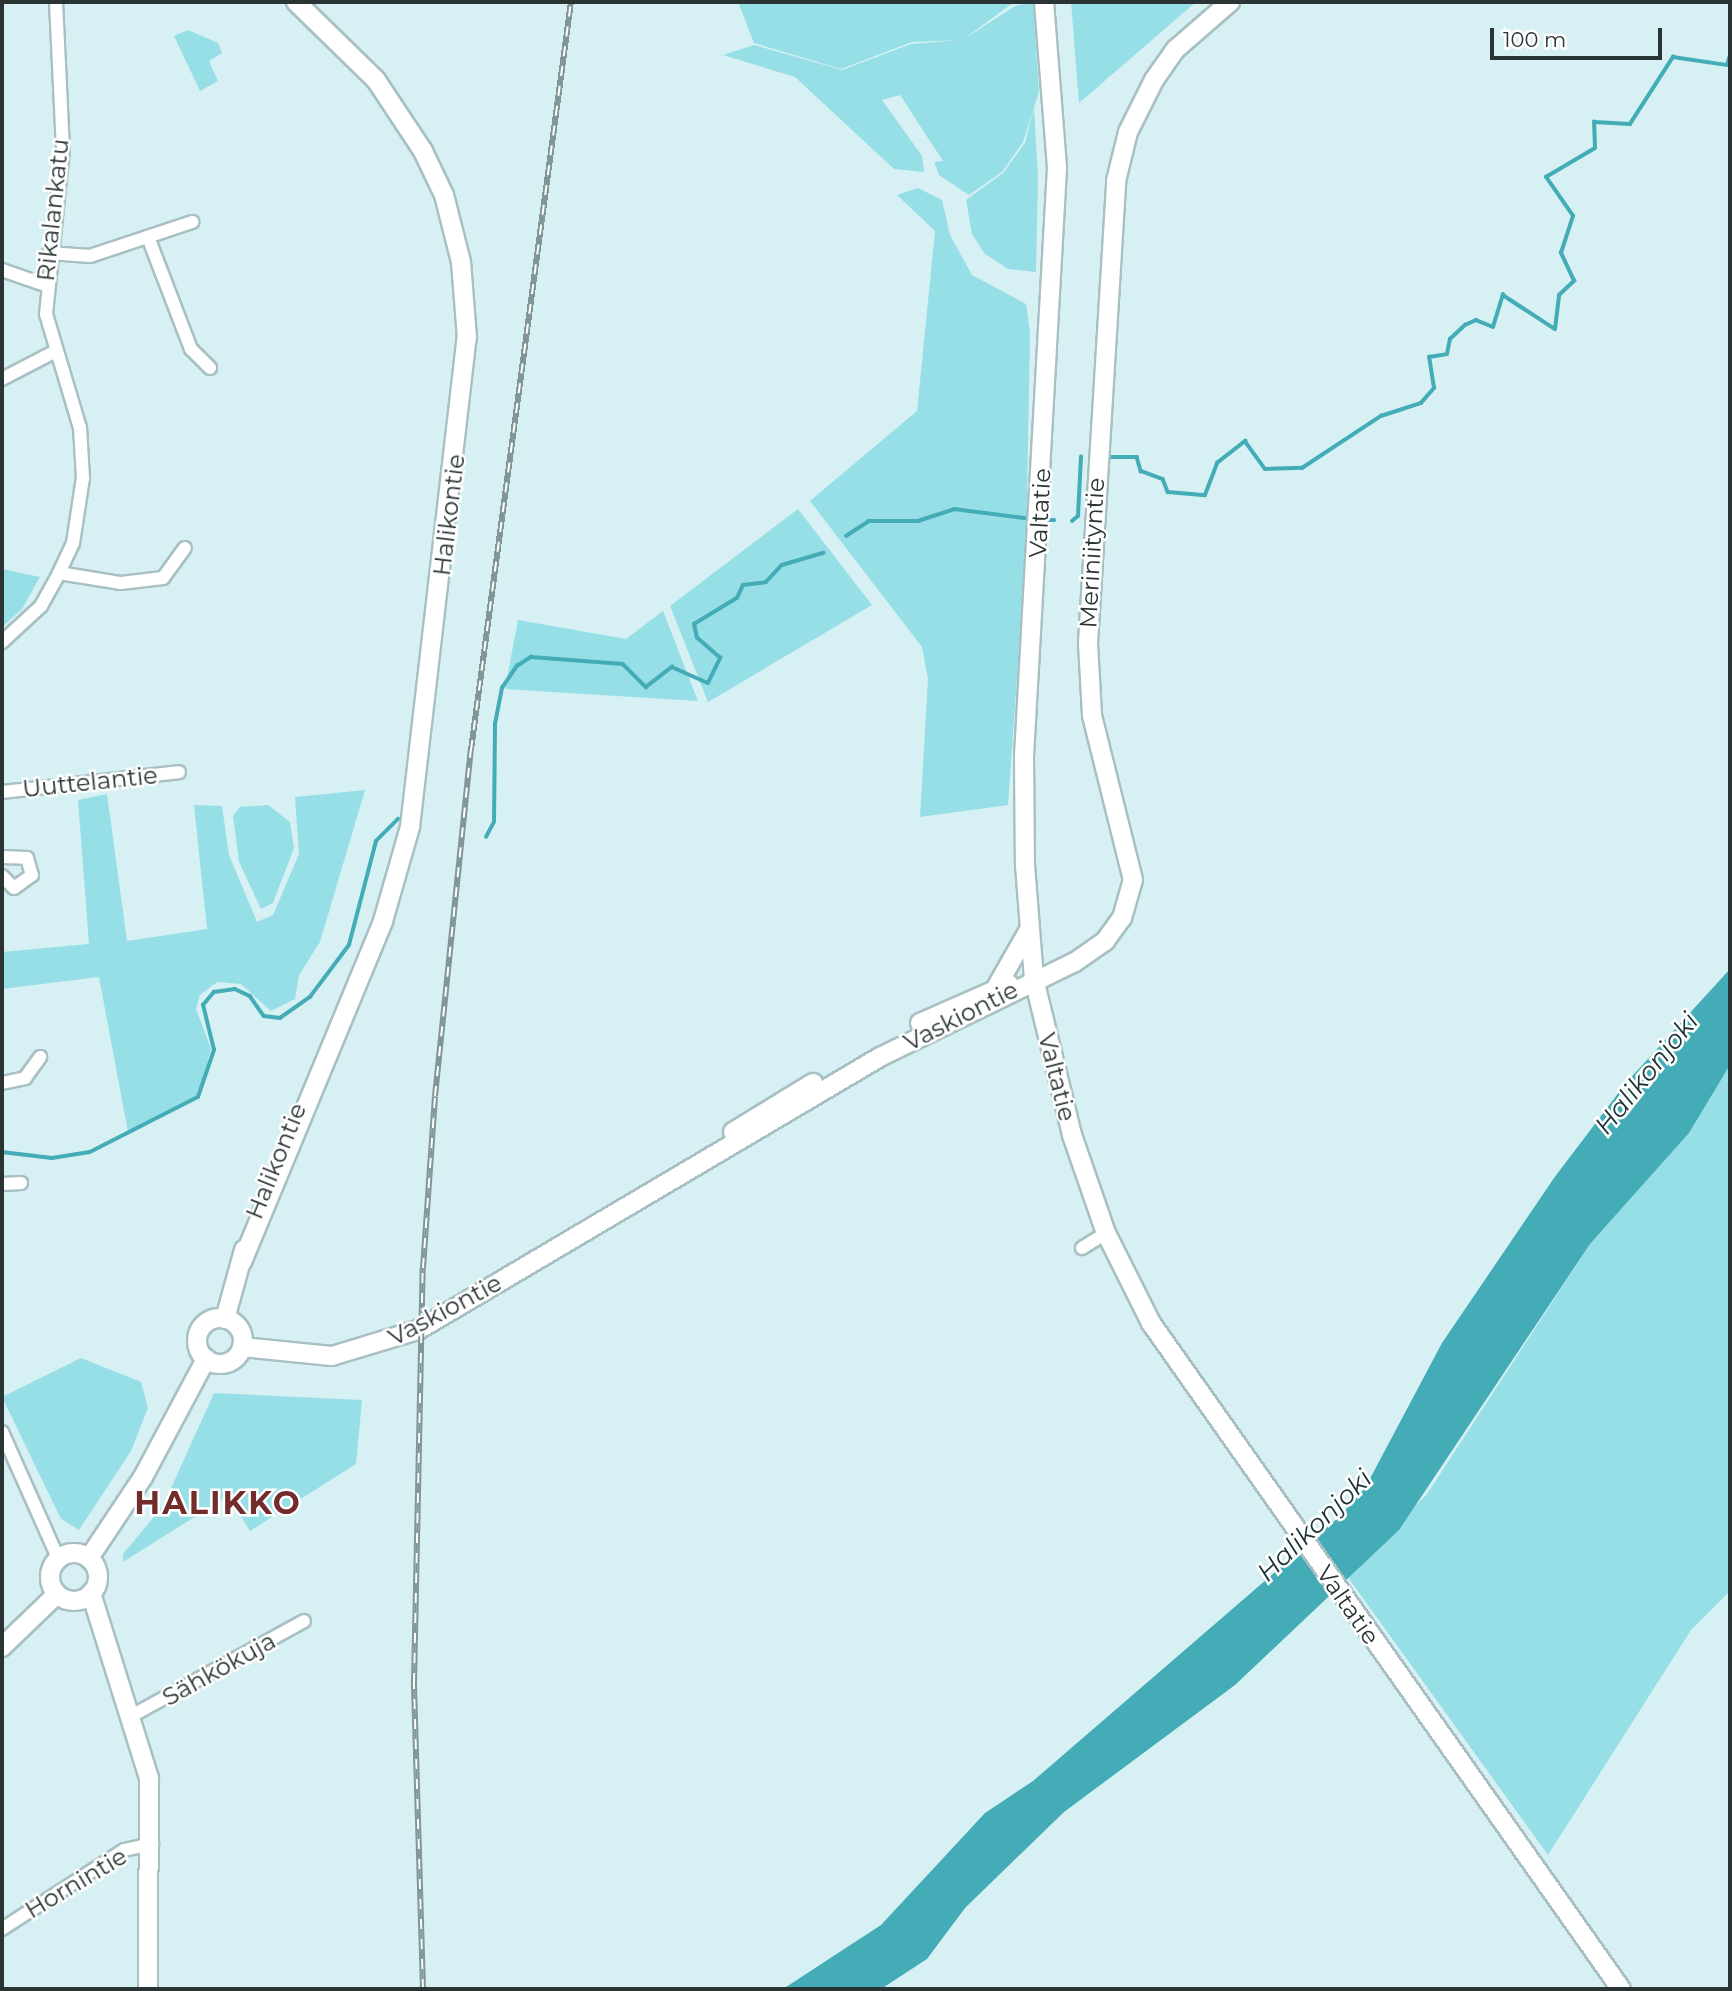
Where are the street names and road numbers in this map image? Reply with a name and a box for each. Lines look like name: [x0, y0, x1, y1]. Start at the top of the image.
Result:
street label: Rikalankatu: [31, 137, 75, 283]
street label: Halikontie: [427, 453, 471, 577]
street label: Valtatie: [1023, 467, 1057, 559]
street label: Meriniityntie: [1074, 477, 1110, 629]
street label: Uuttelantie: [21, 761, 159, 803]
street label: Vaskiontie: [899, 975, 1023, 1057]
street label: Valtatie: [1032, 1030, 1082, 1124]
street label: Halikontie: [240, 1099, 312, 1223]
street label: Vaskiontie: [383, 1268, 507, 1352]
street label: Valtatie: [1310, 1560, 1386, 1650]
street label: Sähkökuja: [157, 1626, 281, 1712]
street label: Hornintie: [20, 1841, 132, 1925]

